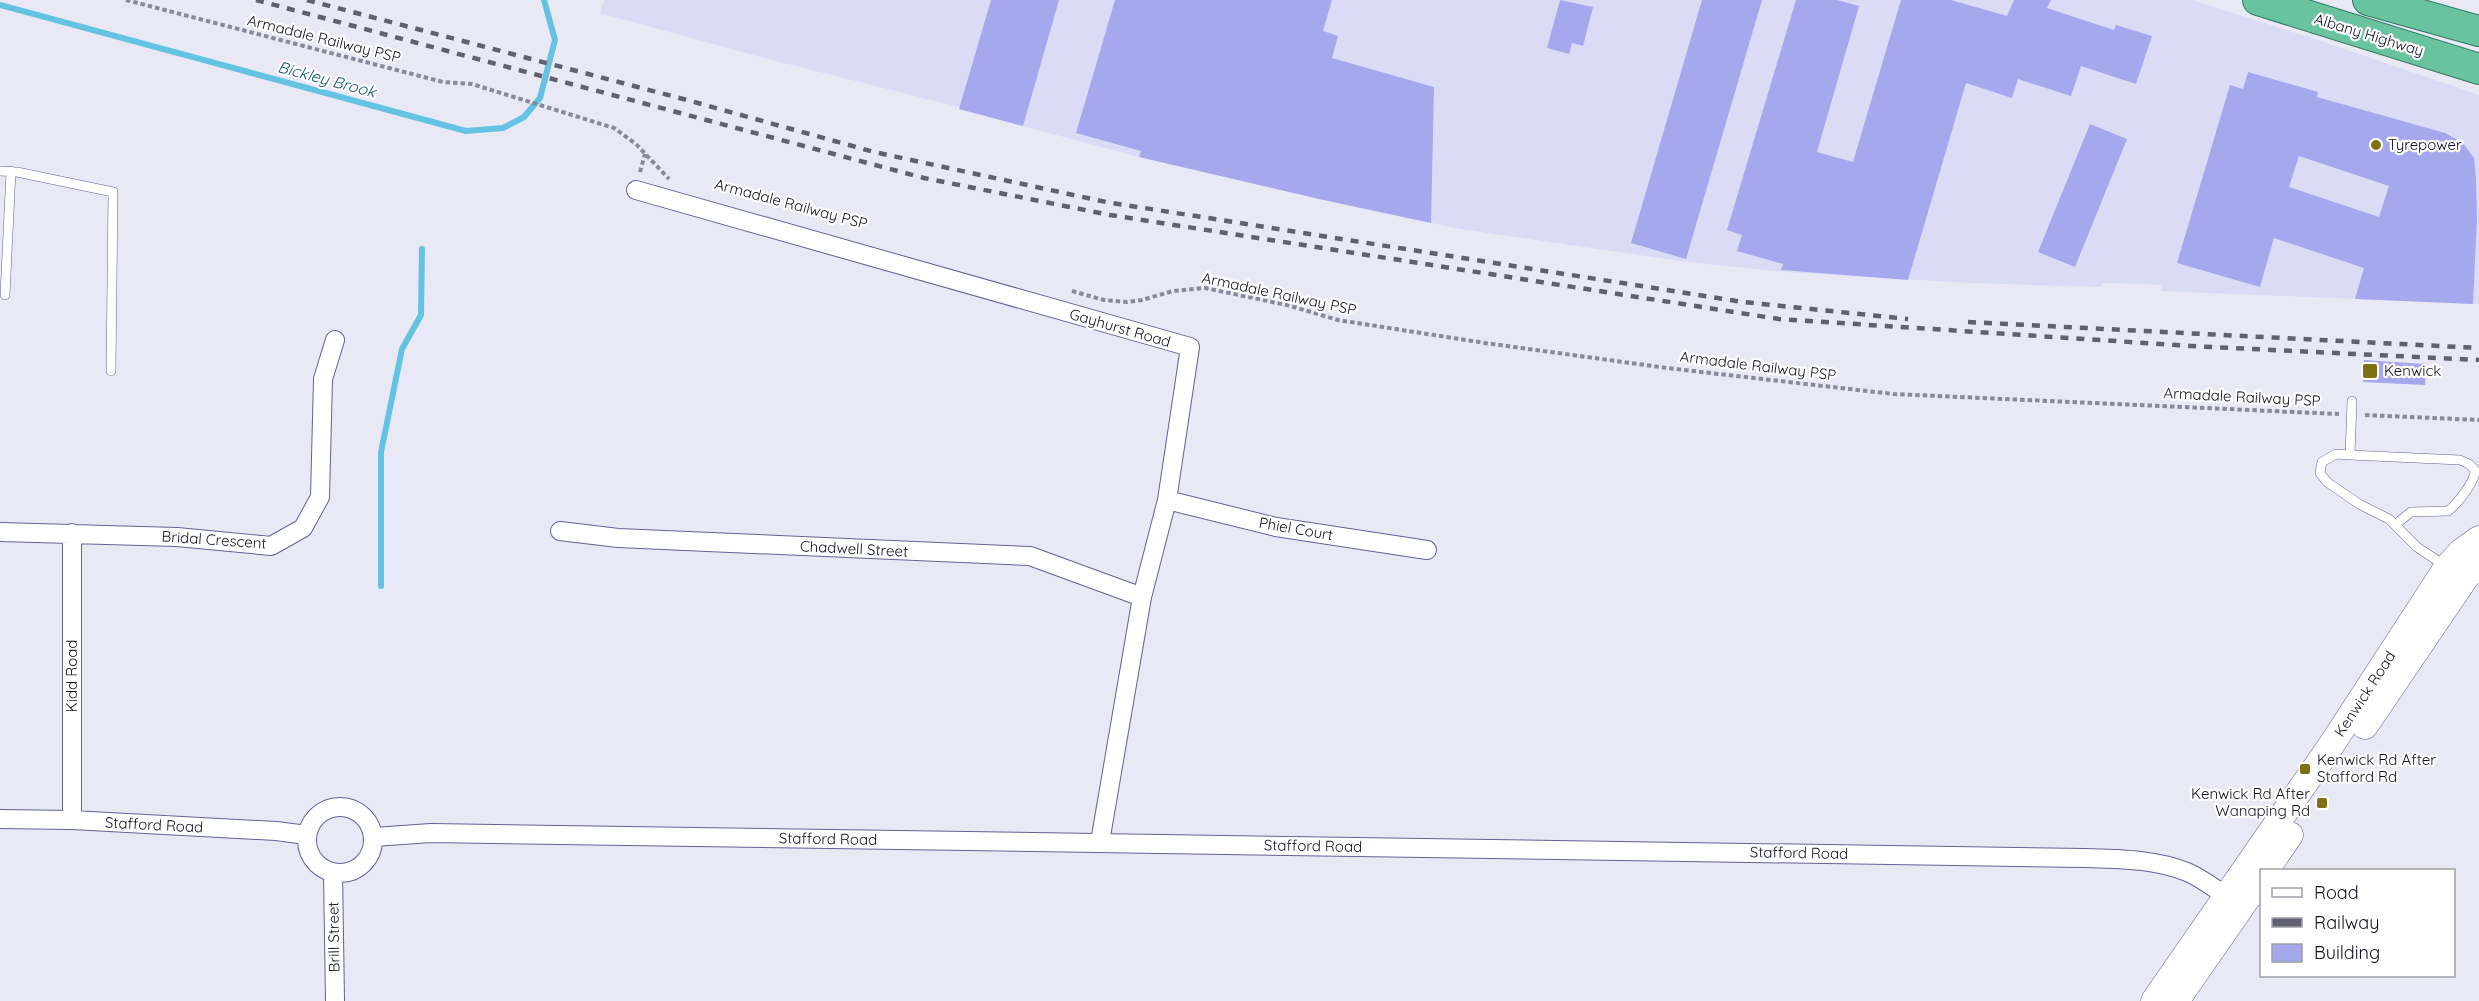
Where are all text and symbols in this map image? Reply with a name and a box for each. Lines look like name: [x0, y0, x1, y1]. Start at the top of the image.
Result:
street label: Albany Highway: [2312, 9, 2426, 60]
street label: Armadale Railway PSP: [246, 10, 403, 67]
water label: Bickley Brook: [276, 56, 380, 102]
place label: Tyrepower: [2388, 135, 2462, 154]
marker: Tyrepower: [2369, 138, 2383, 152]
street label: Armadale Railway PSP: [713, 174, 870, 233]
street label: Armadale Railway PSP: [1200, 268, 1358, 319]
street label: Gayhurst Road: [1067, 304, 1173, 351]
street label: Armadale Railway PSP: [1679, 346, 1837, 385]
place label: Kenwick: [2384, 361, 2441, 380]
marker: Kenwick: [2361, 362, 2379, 380]
street label: Armadale Railway PSP: [2163, 383, 2321, 410]
street label: Phiel Court: [1258, 513, 1335, 544]
street label: Bridal Crescent: [161, 526, 267, 553]
street label: Chadwell Street: [799, 536, 909, 561]
street label: Kidd Road: [62, 640, 81, 712]
street label: Kenwick Road: [2330, 647, 2399, 740]
place label: Kenwick Rd After Stafford Rd: [2317, 750, 2436, 786]
marker: Kenwick Rd After Stafford Rd: [2298, 762, 2312, 776]
place label: Kenwick Rd After Wanaping Rd: [2191, 784, 2310, 820]
marker: Kenwick Rd After Wanaping Rd: [2315, 796, 2329, 810]
street label: Stafford Road: [104, 812, 204, 837]
street label: Stafford Road: [779, 828, 877, 849]
street label: Stafford Road: [1264, 835, 1362, 856]
street label: Stafford Road: [1750, 842, 1848, 863]
legend: [2260, 869, 2455, 977]
text: Road: [2314, 881, 2359, 904]
street label: Brill Street: [323, 901, 344, 973]
text: Railway: [2314, 911, 2380, 934]
text: Building: [2314, 941, 2380, 964]

